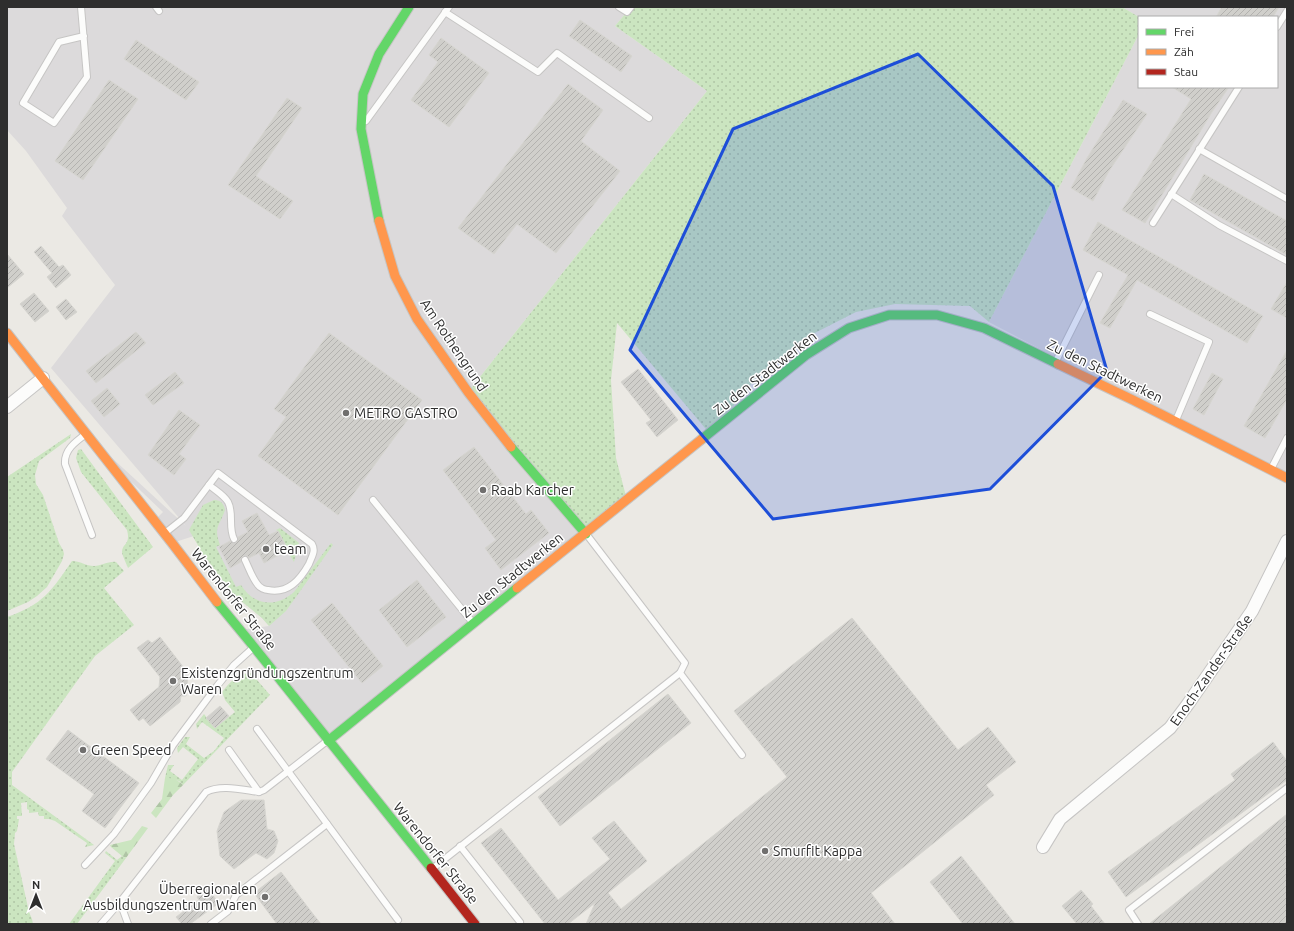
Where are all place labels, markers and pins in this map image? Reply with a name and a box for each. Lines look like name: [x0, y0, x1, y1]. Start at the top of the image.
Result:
place label: METRO GASTRO: [354, 405, 458, 421]
marker: METRO GASTRO: [341, 408, 351, 418]
place label: Raab Karcher: [491, 482, 575, 498]
marker: Raab Karcher: [478, 485, 488, 495]
place label: team: [274, 541, 306, 557]
marker: team: [261, 544, 271, 554]
place label: Existenzgründungszentrum Waren: [181, 665, 354, 697]
marker: Existenzgründungszentrum Waren: [168, 676, 178, 686]
place label: Green Speed: [91, 742, 171, 758]
marker: Green Speed: [78, 745, 88, 755]
place label: Smurfit Kappa: [773, 843, 862, 859]
marker: Smurfit Kappa: [760, 846, 770, 856]
place label: Überregionalen Ausbildungszentrum Waren: [83, 880, 257, 913]
marker: Überregionalen Ausbildungszentrum Waren: [260, 892, 270, 902]

